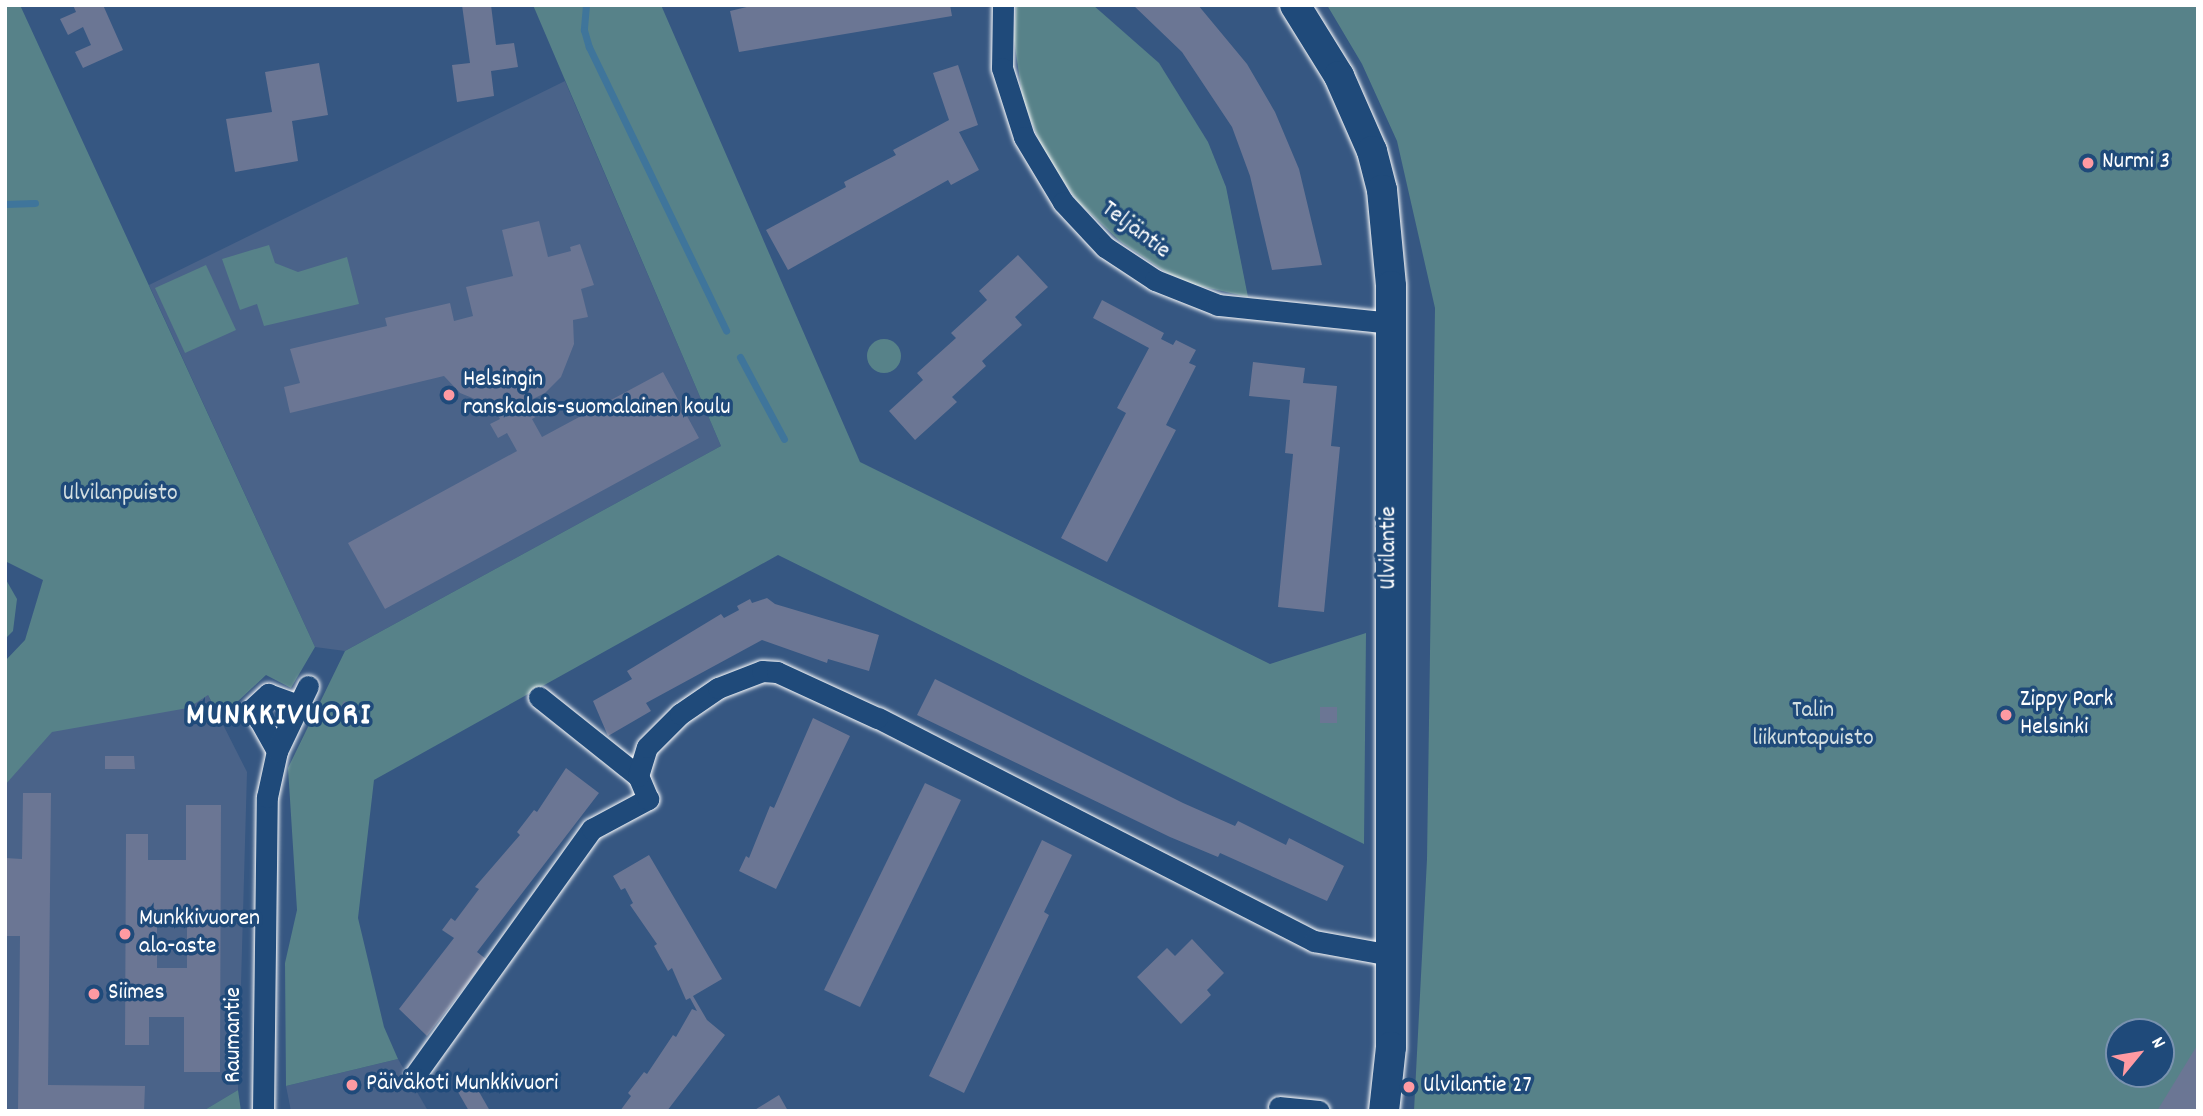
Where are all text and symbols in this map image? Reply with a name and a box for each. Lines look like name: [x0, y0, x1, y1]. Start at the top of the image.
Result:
place label: Nurmi 3: [2102, 149, 2170, 177]
marker: Nurmi 3: [2080, 155, 2096, 171]
street label: Teljäntie: [1095, 196, 1175, 266]
place label: Helsingin ranskalais-suomalainen koulu: [463, 367, 731, 423]
marker: Helsingin ranskalais-suomalainen koulu: [441, 387, 457, 403]
park label: Ulvilanpuisto: [62, 481, 178, 509]
street label: Ulvilantie: [1376, 506, 1404, 590]
place label: Zippy Park Helsinki: [2020, 687, 2113, 743]
district label: MUNKKIVUORI: [187, 698, 371, 736]
park label: Talin liikuntapuisto: [1752, 698, 1874, 754]
marker: Zippy Park Helsinki: [1998, 707, 2014, 723]
place label: Munkkivuoren ala-aste: [139, 906, 260, 962]
marker: Munkkivuoren ala-aste: [117, 926, 133, 942]
place label: Siimes: [108, 980, 165, 1008]
marker: Siimes: [86, 986, 102, 1002]
street label: Raumantie: [221, 987, 249, 1083]
north arrow: [2105, 1018, 2175, 1088]
text: N: [2143, 1032, 2171, 1054]
place label: Päiväkoti Munkkivuori: [366, 1071, 558, 1099]
place label: Ulvilantie 27: [1423, 1073, 1532, 1101]
marker: Päiväkoti Munkkivuori: [344, 1077, 360, 1093]
marker: Ulvilantie 27: [1401, 1079, 1417, 1095]

